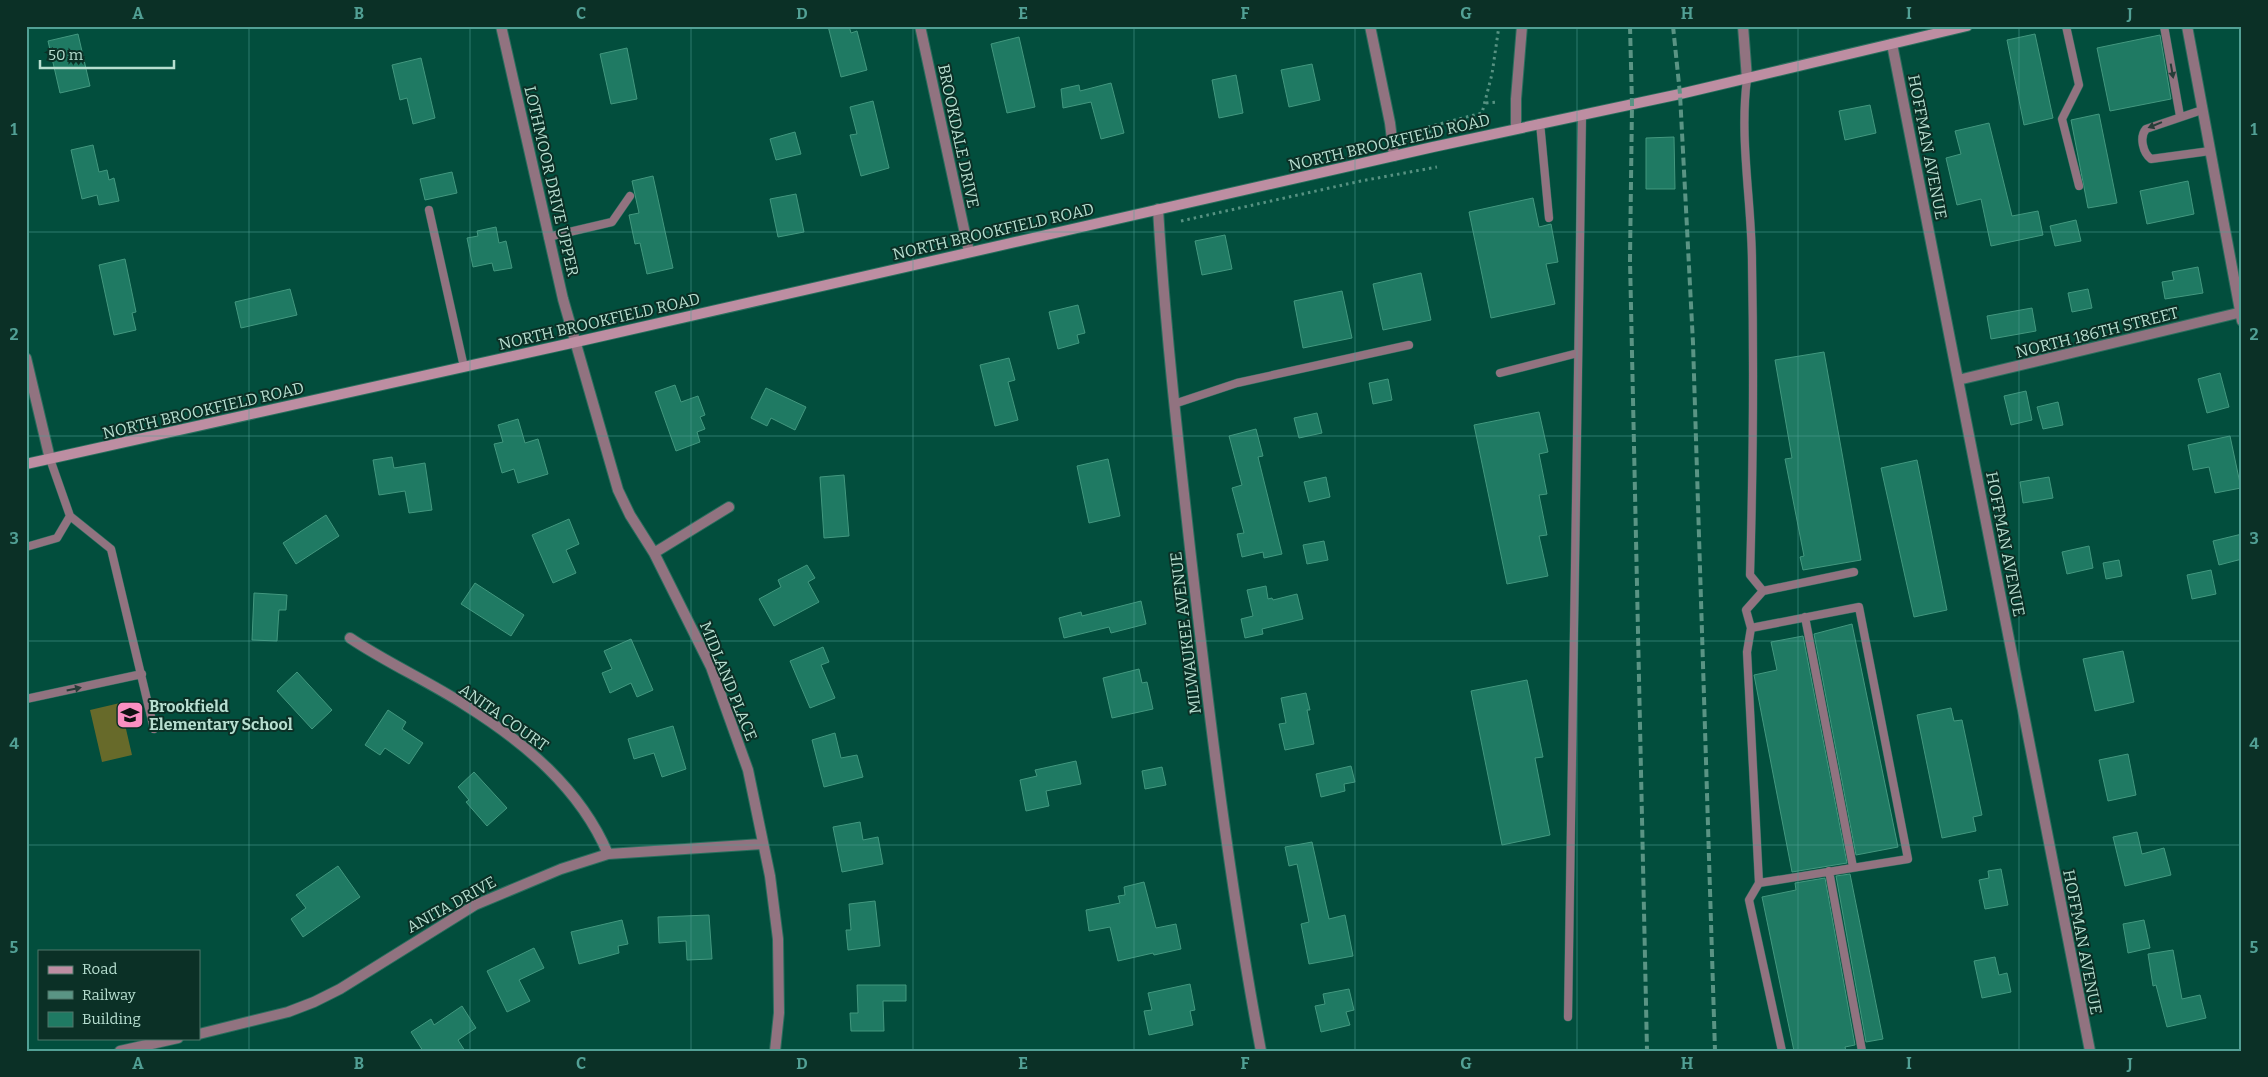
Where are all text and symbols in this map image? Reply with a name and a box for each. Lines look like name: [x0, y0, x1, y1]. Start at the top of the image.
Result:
text: A: [132, 4, 144, 23]
text: B: [354, 4, 364, 23]
text: C: [576, 4, 586, 23]
text: D: [796, 4, 808, 23]
text: E: [1018, 4, 1028, 23]
text: F: [1241, 4, 1250, 23]
text: G: [1460, 4, 1472, 23]
text: H: [1681, 4, 1694, 23]
text: I: [1906, 4, 1912, 23]
text: J: [2126, 4, 2133, 23]
scale bar: [40, 38, 174, 70]
text: 50 m: [48, 46, 84, 64]
street label: BROOKDALE DRIVE: [934, 62, 983, 210]
one-way arrow: [2169, 64, 2177, 80]
street label: HOFFMAN AVENUE: [1904, 73, 1951, 221]
street label: LOTHMOOR DRIVE UPPER: [520, 84, 583, 279]
street label: NORTH BROOKFIELD ROAD: [1287, 110, 1492, 175]
text: 1: [11, 120, 18, 139]
text: 1: [2251, 120, 2258, 139]
one-way arrow: [2148, 121, 2162, 129]
street label: NORTH BROOKFIELD ROAD: [891, 199, 1096, 264]
street label: NORTH BROOKFIELD ROAD: [497, 289, 702, 354]
street label: NORTH 186TH STREET: [2014, 303, 2181, 362]
text: 2: [9, 325, 19, 344]
text: 2: [2249, 325, 2259, 344]
street label: NORTH BROOKFIELD ROAD: [101, 378, 306, 443]
street label: HOFFMAN AVENUE: [1982, 470, 2029, 618]
text: 3: [9, 529, 19, 548]
text: 3: [2249, 529, 2259, 548]
street label: MILWAUKEE AVENUE: [1166, 551, 1205, 715]
street label: MIDLAND PLACE: [696, 619, 761, 744]
street label: ANITA COURT: [455, 680, 552, 755]
one-way arrow: [66, 685, 81, 693]
place label: Brookfield Elementary School: [149, 697, 293, 734]
school or university icon: Brookfield Elementary School: [115, 700, 145, 730]
text: 4: [9, 734, 19, 753]
text: 4: [2249, 734, 2259, 753]
street label: HOFFMAN AVENUE: [2059, 868, 2106, 1016]
street label: ANITA DRIVE: [403, 872, 499, 937]
text: 5: [10, 938, 19, 957]
text: 5: [2250, 938, 2259, 957]
legend: [38, 950, 200, 1040]
text: Road: [82, 960, 117, 978]
text: Railway: [82, 986, 136, 1004]
text: Building: [82, 1010, 141, 1028]
text: A: [132, 1054, 144, 1073]
text: B: [354, 1054, 364, 1073]
text: C: [576, 1054, 586, 1073]
text: D: [796, 1054, 808, 1073]
text: E: [1018, 1054, 1028, 1073]
text: F: [1241, 1054, 1250, 1073]
text: G: [1460, 1054, 1472, 1073]
text: H: [1681, 1054, 1694, 1073]
text: I: [1906, 1054, 1912, 1073]
text: J: [2126, 1054, 2133, 1073]

